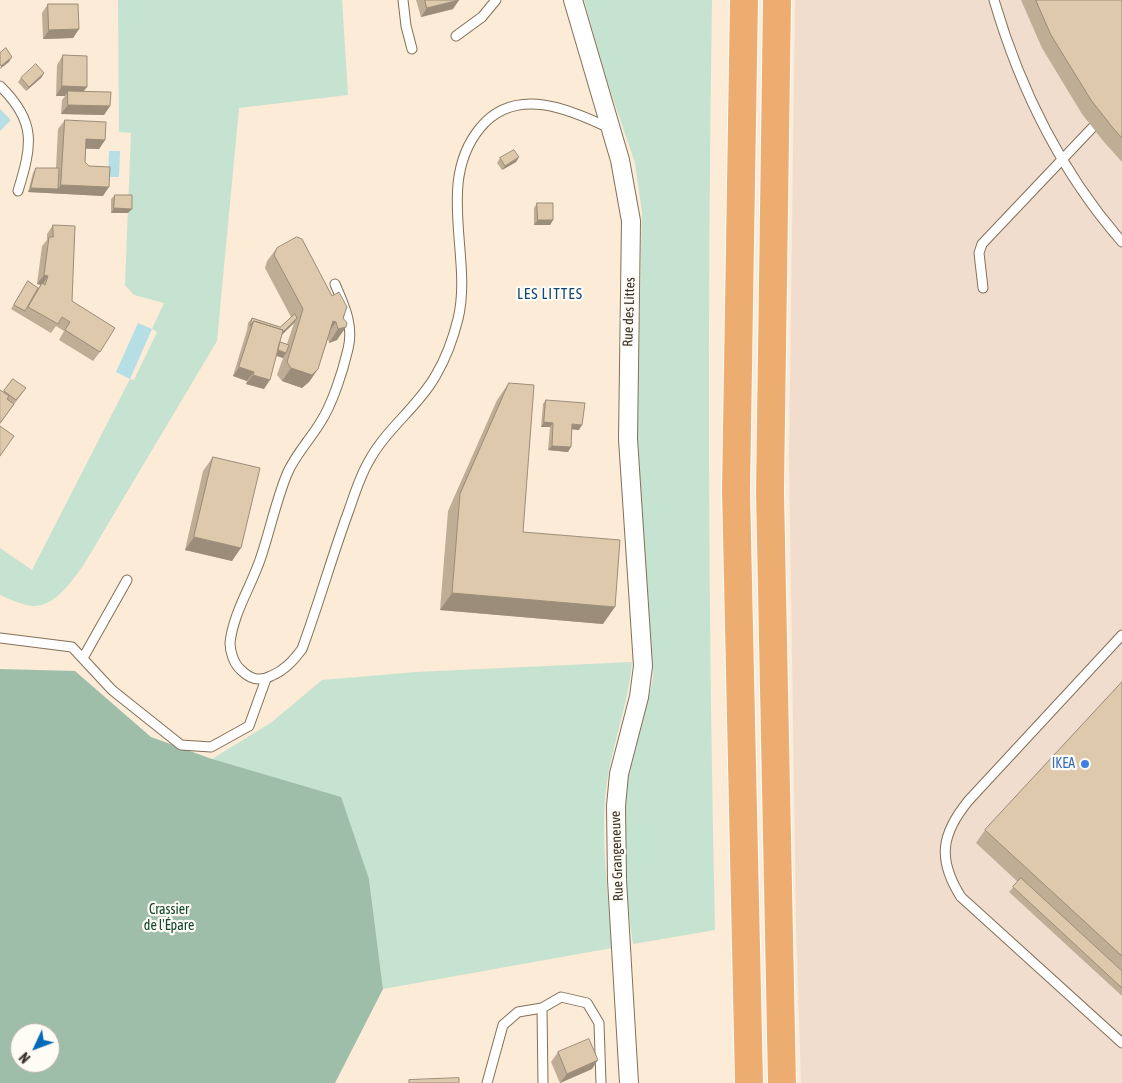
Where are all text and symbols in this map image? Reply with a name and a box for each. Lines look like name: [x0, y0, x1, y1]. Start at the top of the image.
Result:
street label: Rue des Littes: [619, 277, 639, 347]
district label: LES LITTES: [516, 285, 584, 303]
place label: IKEA: [1052, 756, 1075, 772]
marker: IKEA: [1079, 758, 1091, 770]
street label: Rue Grangeneuve: [607, 810, 627, 902]
park label: Crassier de l'Épare: [144, 902, 194, 934]
north arrow: [10, 1023, 60, 1073]
text: N: [16, 1049, 33, 1066]

